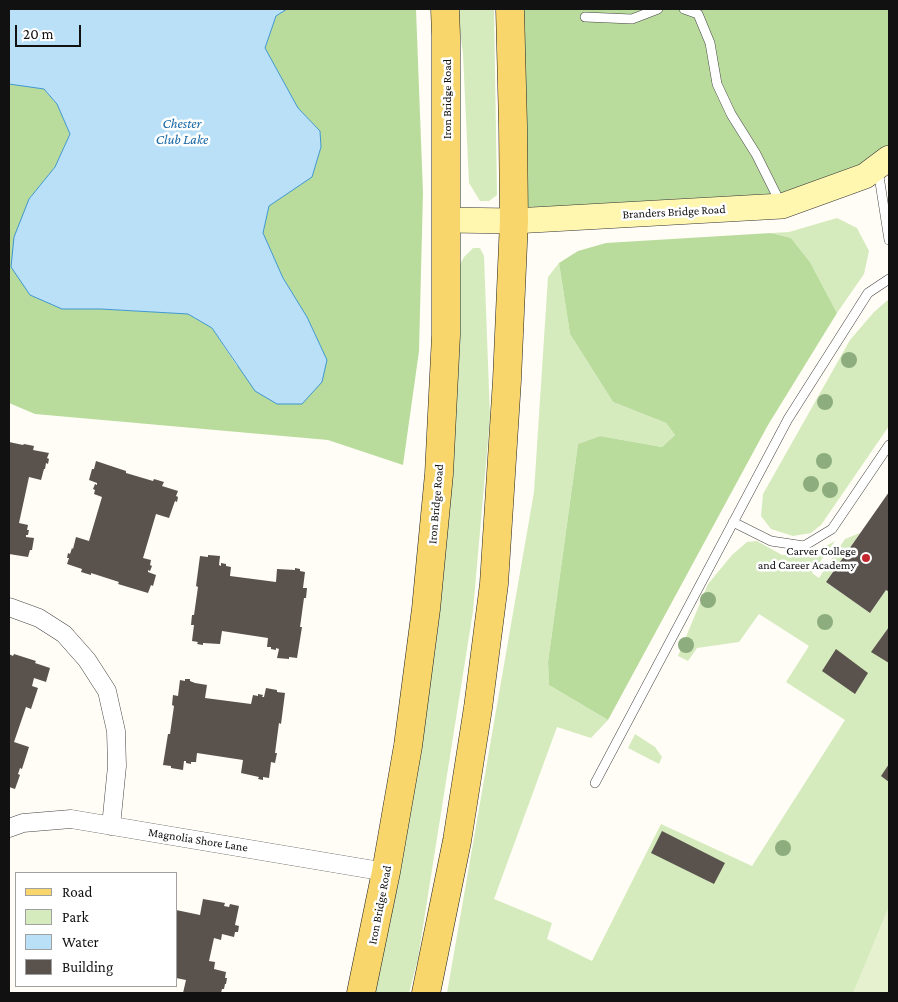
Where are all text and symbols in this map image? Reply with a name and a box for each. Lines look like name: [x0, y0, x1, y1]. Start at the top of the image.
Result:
scale bar: [18, 15, 84, 47]
text: 20 m: [23, 26, 54, 42]
street label: Iron Bridge Road: [440, 59, 454, 139]
water label: Chester Club Lake: [156, 116, 208, 148]
street label: Branders Bridge Road: [622, 202, 726, 222]
street label: Iron Bridge Road: [425, 463, 447, 545]
place label: Carver College and Career Academy: [758, 544, 856, 572]
marker: Carver College and Career Academy: [860, 552, 872, 564]
street label: Magnolia Shore Lane: [147, 825, 249, 855]
street label: Iron Bridge Road: [365, 864, 395, 946]
legend: [15, 872, 178, 987]
text: Road: [62, 884, 92, 900]
text: Park: [62, 909, 89, 925]
text: Water: [62, 934, 99, 950]
text: Building: [62, 959, 113, 975]

